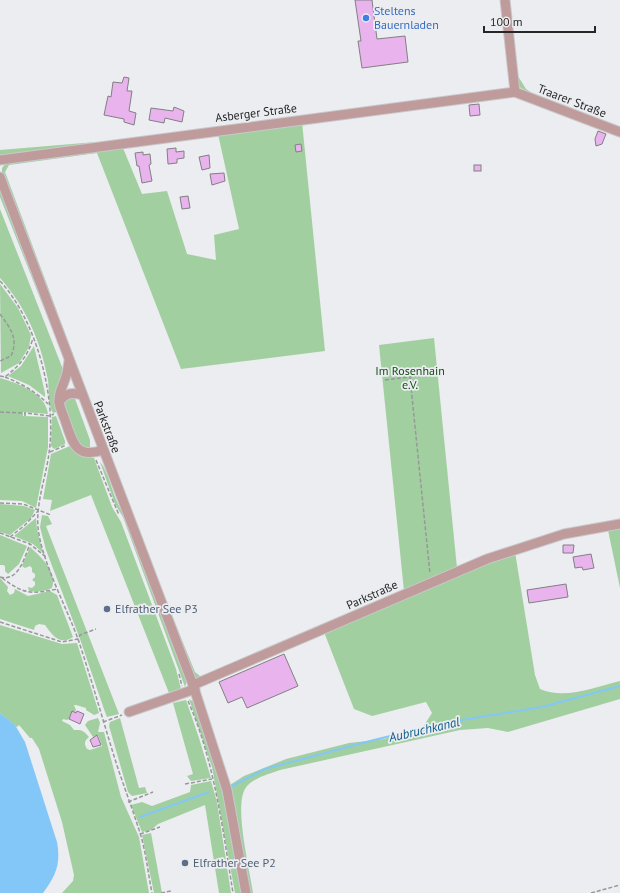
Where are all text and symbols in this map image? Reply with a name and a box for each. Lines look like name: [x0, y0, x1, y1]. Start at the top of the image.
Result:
place label: Steltens Bauernladen: [374, 3, 439, 32]
scale bar: [484, 8, 595, 34]
marker: Steltens Bauernladen: [361, 13, 371, 23]
text: 100 m: [490, 14, 523, 29]
street label: Traarer Straße: [536, 81, 609, 121]
street label: Asberger Straße: [214, 100, 298, 125]
park label: Im Rosenhain e.V.: [375, 363, 445, 392]
street label: Parkstraße: [91, 399, 124, 455]
street label: Parkstraße: [344, 577, 400, 612]
place label: Elfrather See P3: [115, 601, 198, 616]
marker: Elfrather See P3: [102, 604, 112, 614]
water label: Aubruchkanal: [386, 713, 462, 746]
place label: Elfrather See P2: [193, 855, 276, 870]
marker: Elfrather See P2: [180, 858, 190, 868]

